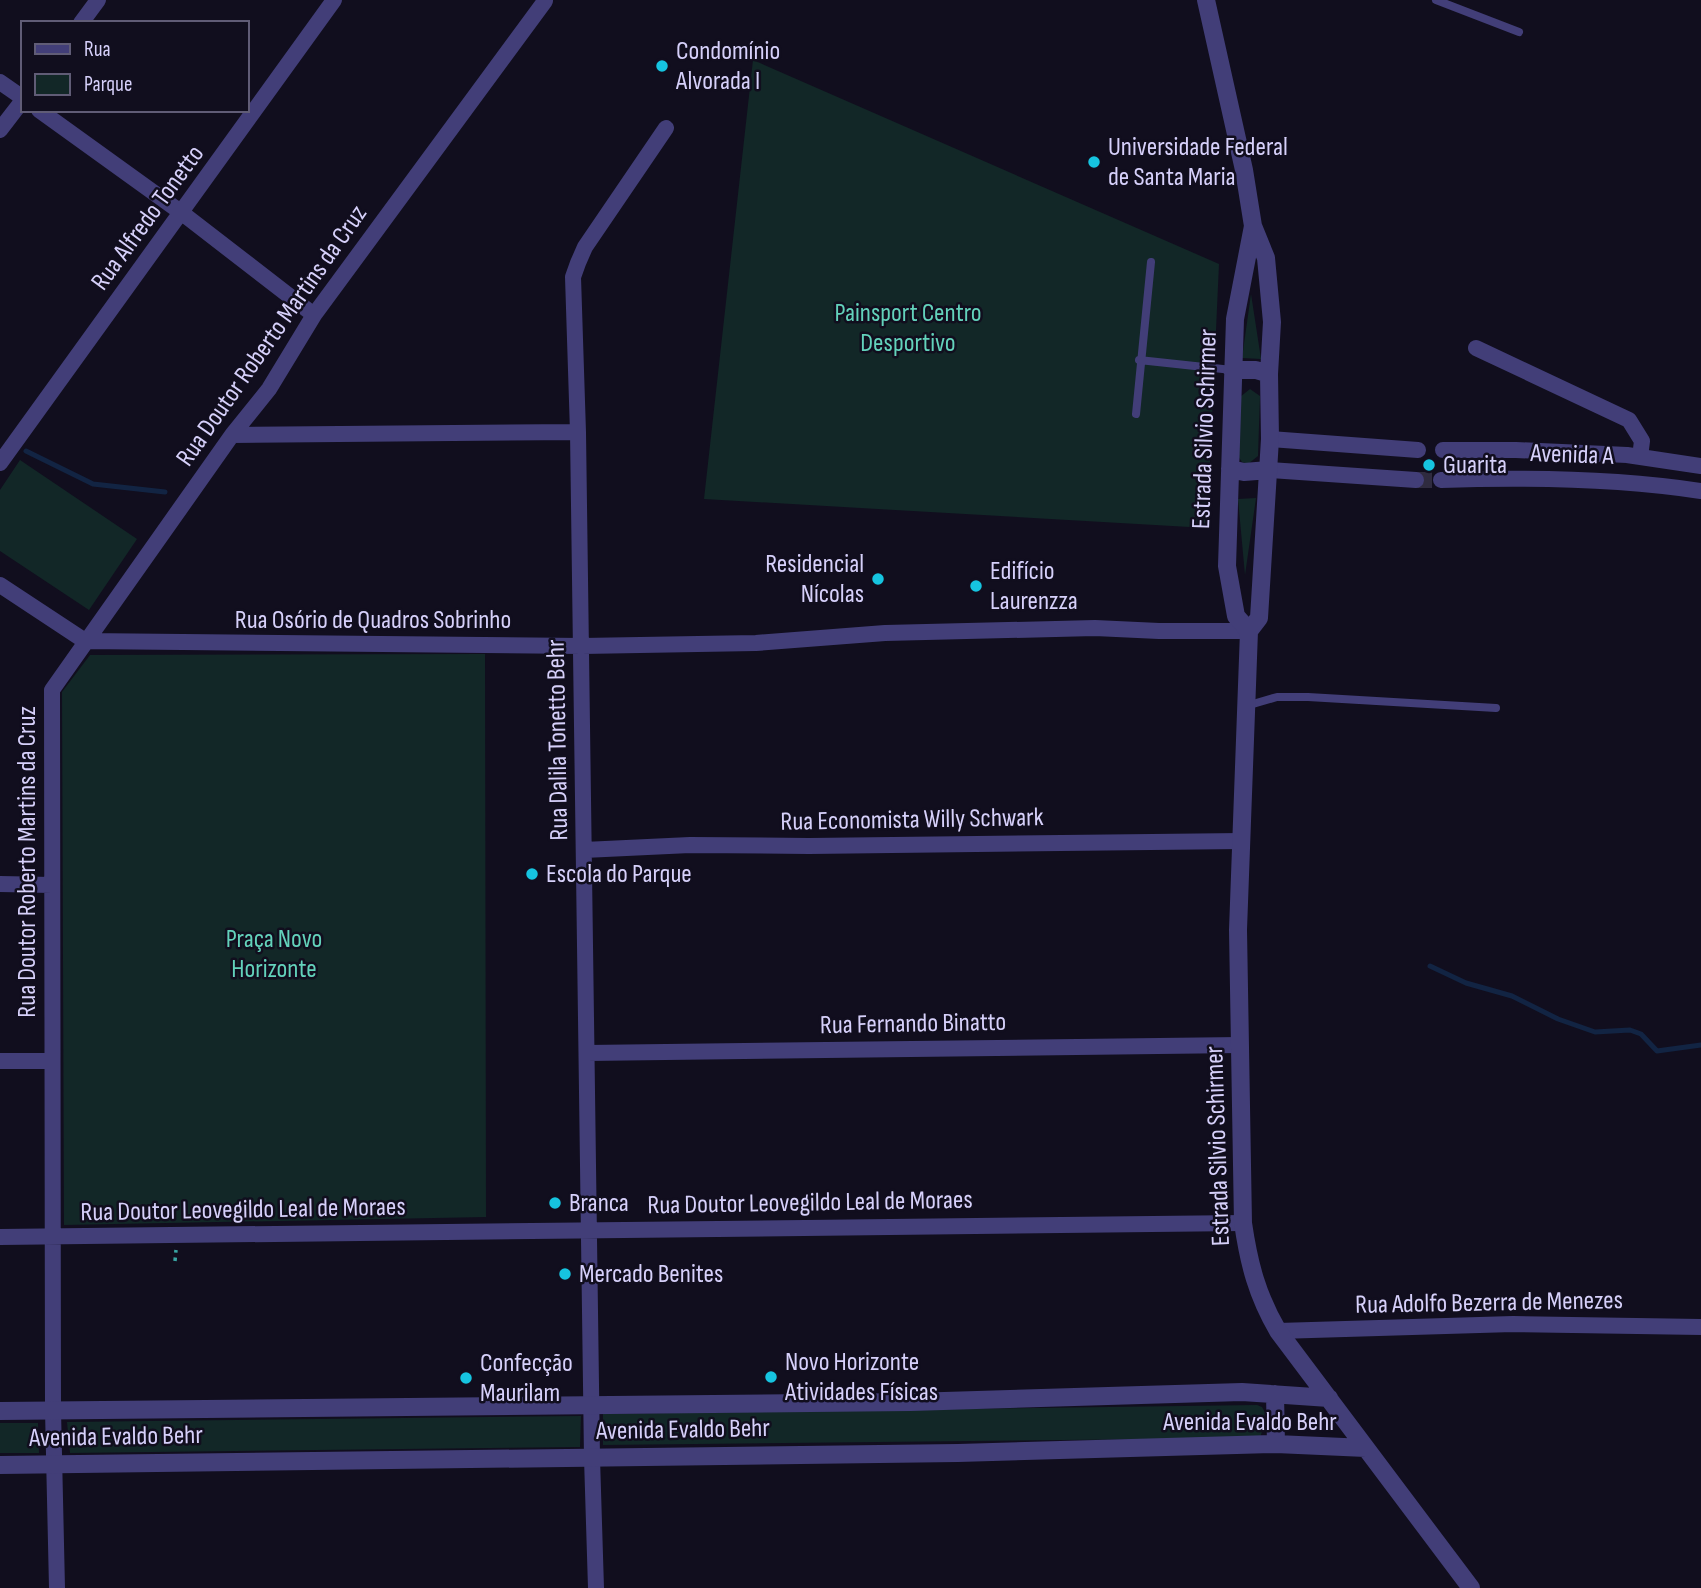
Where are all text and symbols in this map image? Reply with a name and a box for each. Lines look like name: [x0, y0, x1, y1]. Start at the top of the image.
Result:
legend: [21, 21, 248, 112]
place label: Condomínio Alvorada I: [675, 36, 780, 97]
text: Rua: [84, 37, 111, 62]
marker: Condomínio Alvorada I: [654, 58, 670, 74]
text: Parque: [84, 72, 132, 97]
place label: Universidade Federal de Santa Maria: [1108, 132, 1288, 193]
street label: Rua Alfredo Tonetto: [85, 139, 211, 297]
marker: Universidade Federal de Santa Maria: [1086, 154, 1102, 170]
street label: Rua Doutor Roberto Martins da Cruz: [170, 200, 374, 472]
park label: Painsport Centro Desportivo: [834, 298, 982, 359]
street label: Estrada Silvio Schirmer: [1186, 328, 1224, 530]
street label: Avenida A: [1529, 438, 1615, 472]
place label: Guarita: [1443, 450, 1507, 481]
marker: Guarita: [1421, 457, 1437, 473]
place label: Residencial Nícolas: [765, 549, 864, 610]
place label: Edifício Laurenzza: [990, 556, 1078, 617]
marker: Residencial Nícolas: [870, 571, 886, 587]
marker: Edifício Laurenzza: [968, 578, 984, 594]
street label: Rua Osório de Quadros Sobrinho: [235, 605, 511, 636]
street label: Rua Dalila Tonetto Behr: [541, 639, 575, 841]
street label: Rua Doutor Roberto Martins da Cruz: [12, 706, 43, 1018]
street label: Rua Economista Willy Schwark: [780, 802, 1044, 838]
place label: Escola do Parque: [546, 859, 692, 890]
marker: Escola do Parque: [524, 866, 540, 882]
park label: Praça Novo Horizonte: [226, 924, 322, 985]
street label: Rua Fernando Binatto: [820, 1007, 1006, 1041]
street label: Estrada Silvio Schirmer: [1199, 1045, 1237, 1247]
street label: Rua Doutor Leovegildo Leal de Moraes: [647, 1185, 973, 1221]
place label: Branca: [569, 1188, 629, 1219]
street label: Rua Doutor Leovegildo Leal de Moraes: [80, 1192, 406, 1228]
marker: Branca: [547, 1195, 563, 1211]
place label: Mercado Benites: [579, 1259, 723, 1290]
marker: Mercado Benites: [557, 1266, 573, 1282]
street label: Rua Adolfo Bezerra de Menezes: [1355, 1285, 1623, 1321]
place label: Novo Horizonte Atividades Físicas: [784, 1347, 938, 1408]
place label: Confecção Maurilam: [480, 1348, 573, 1409]
marker: Novo Horizonte Atividades Físicas: [763, 1369, 779, 1385]
marker: Confecção Maurilam: [458, 1370, 474, 1386]
street label: Avenida Evaldo Behr: [1162, 1407, 1337, 1438]
street label: Avenida Evaldo Behr: [595, 1413, 771, 1447]
street label: Avenida Evaldo Behr: [28, 1420, 204, 1454]

